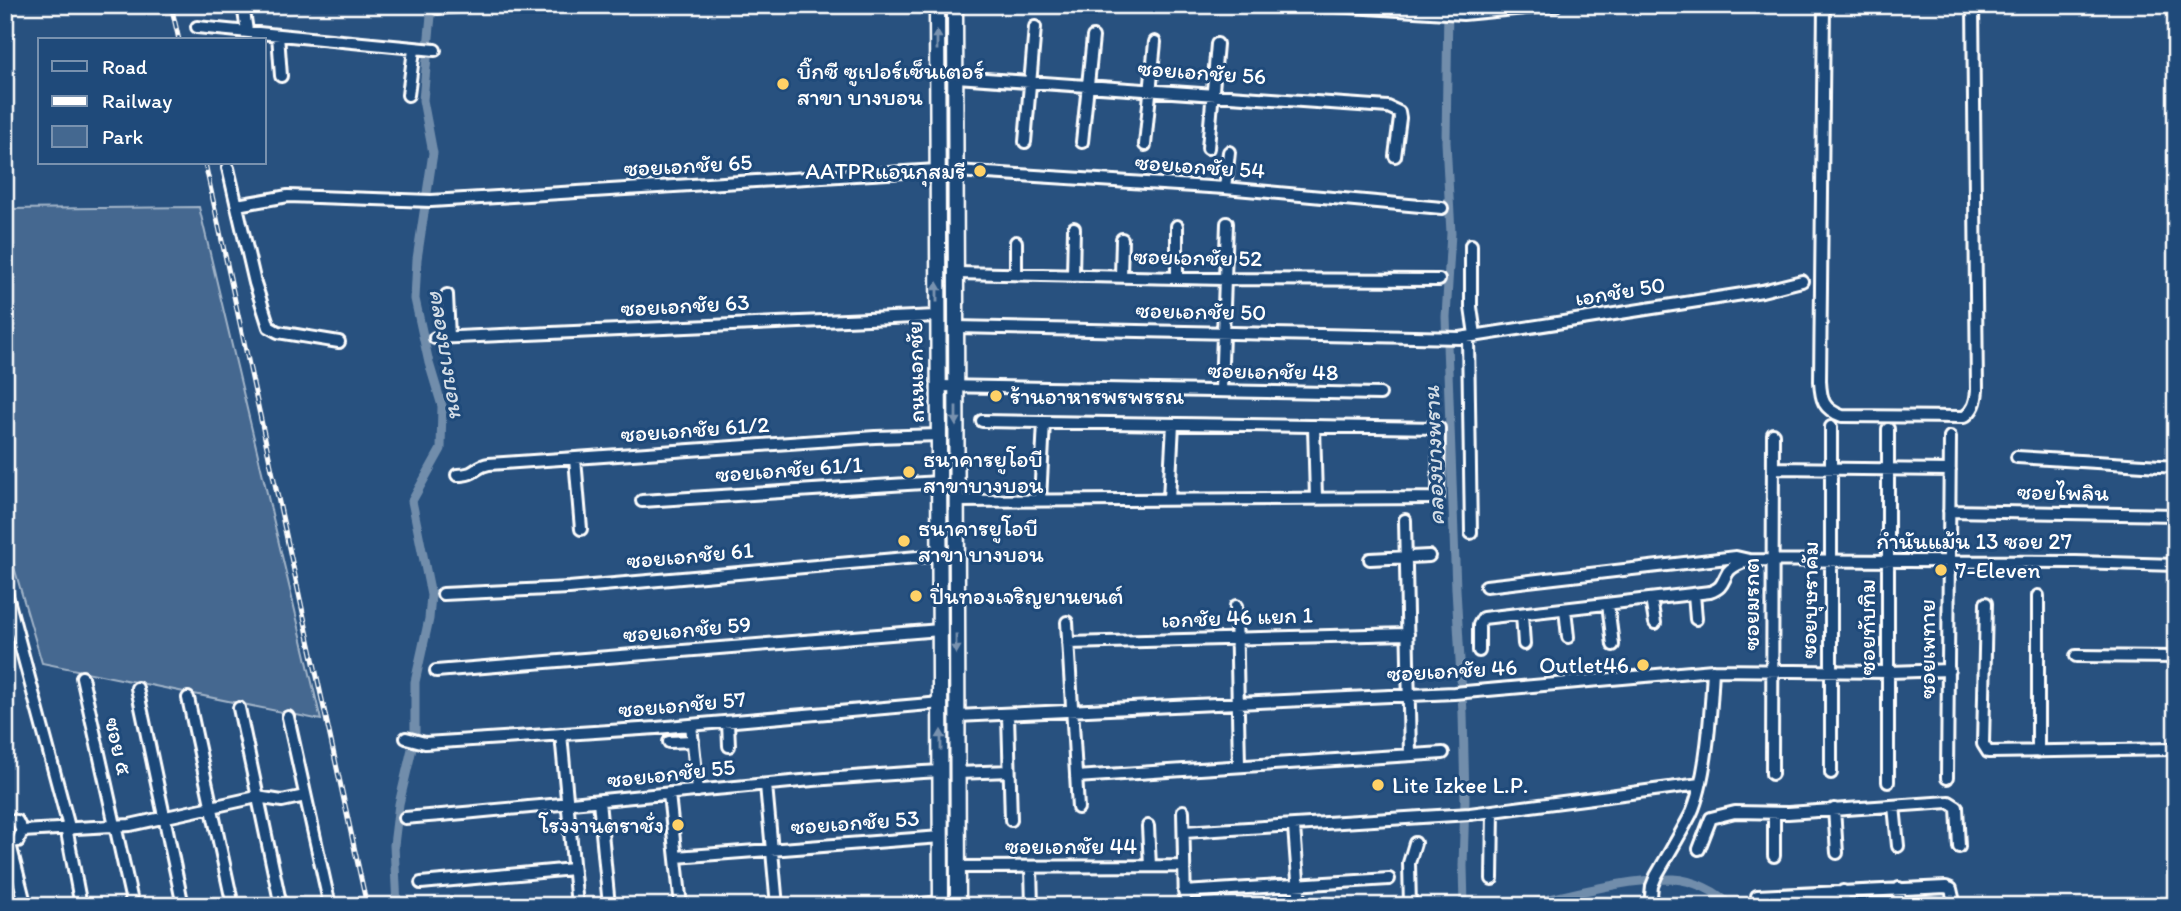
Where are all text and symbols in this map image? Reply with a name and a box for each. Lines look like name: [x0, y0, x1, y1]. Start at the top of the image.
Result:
one-way arrow: [931, 28, 943, 50]
legend: [38, 38, 266, 164]
text: Road: [102, 54, 148, 79]
street label: ซอยเอกชัย 56: [1137, 54, 1267, 90]
place label: บิ๊กซี ซูเปอร์เซ็นเตอร์ สาขา บางบอน: [797, 57, 984, 111]
marker: บิ๊กซี ซูเปอร์เซ็นเตอร์ สาขา บางบอน: [775, 76, 791, 92]
text: Railway: [102, 88, 172, 113]
text: Park: [102, 124, 144, 149]
street label: ซอยเอกชัย 54: [1134, 147, 1266, 185]
street label: ซอยเอกชัย 65: [623, 148, 753, 182]
place label: AATPRแอนกุสมรี: [805, 157, 966, 187]
marker: AATPRแอนกุสมรี: [972, 163, 988, 179]
street label: ซอยเอกชัย 52: [1133, 242, 1263, 272]
street label: เอกชัย 50: [1573, 270, 1667, 312]
one-way arrow: [931, 280, 943, 302]
water label: คลองบางบอน: [424, 287, 473, 420]
street label: ซอยเอกชัย 63: [620, 288, 750, 322]
street label: ซอยเอกชัย 50: [1135, 296, 1267, 326]
street label: ถนนเอกชัย: [900, 321, 930, 423]
street label: ซอยเอกชัย 48: [1207, 356, 1339, 386]
place label: ร้านอาหารพรพรรณ: [1010, 382, 1184, 410]
water label: คลองบางพราน: [1416, 385, 1450, 526]
marker: ร้านอาหารพรพรรณ: [988, 388, 1004, 404]
one-way arrow: [950, 406, 962, 428]
street label: ซอยเอกชัย 61/2: [620, 410, 770, 448]
place label: ธนาคารยูโอบี สาขาบางบอน: [923, 445, 1044, 499]
street label: ซอยเอกชัย 61/1: [714, 450, 864, 488]
marker: ธนาคารยูโอบี สาขาบางบอน: [901, 464, 917, 480]
street label: ซอยไพลิน: [2017, 477, 2110, 507]
place label: ธนาคารยูโอบี สาขา บางบอน: [918, 514, 1044, 568]
street label: กำนันแม้น 13 ซอย 27: [1876, 527, 2072, 555]
marker: ธนาคารยูโอบี สาขา บางบอน: [896, 533, 912, 549]
street label: ซอยเอกชัย 61: [625, 535, 755, 574]
street label: ซอยบุษราคัม: [1794, 541, 1826, 659]
place label: 7-Eleven: [1955, 556, 2040, 584]
street label: ซอยมรกต: [1737, 558, 1765, 650]
marker: 7-Eleven: [1933, 562, 1949, 578]
street label: ซอยทับทิม: [1853, 579, 1881, 675]
place label: ปิ่นทองเจริญยานยนต์: [930, 582, 1124, 610]
marker: ปิ่นทองเจริญยานยนต์: [908, 588, 924, 604]
street label: ซอยเพทาย: [1913, 599, 1941, 699]
street label: เอกชัย 46 แยก 1: [1161, 600, 1314, 634]
street label: ซอยเอกชัย 59: [622, 609, 752, 649]
one-way arrow: [951, 633, 962, 655]
place label: Outlet46: [1539, 651, 1629, 679]
street label: ซอยเอกชัย 46: [1386, 653, 1518, 687]
marker: Outlet46: [1635, 657, 1651, 673]
street label: ซอยเอกชัย 57: [617, 684, 747, 724]
street label: ซอย ๕: [99, 715, 139, 778]
one-way arrow: [935, 728, 947, 750]
street label: ซอยเอกชัย 55: [606, 752, 736, 794]
place label: Lite Izkee L.P.: [1392, 771, 1528, 799]
marker: Lite Izkee L.P.: [1370, 777, 1386, 793]
street label: ซอยเอกชัย 53: [790, 804, 920, 840]
place label: โรงงานตราชั่ง: [538, 811, 664, 839]
marker: โรงงานตราชั่ง: [670, 817, 686, 833]
street label: ซอยเอกชัย 44: [1005, 832, 1137, 860]

